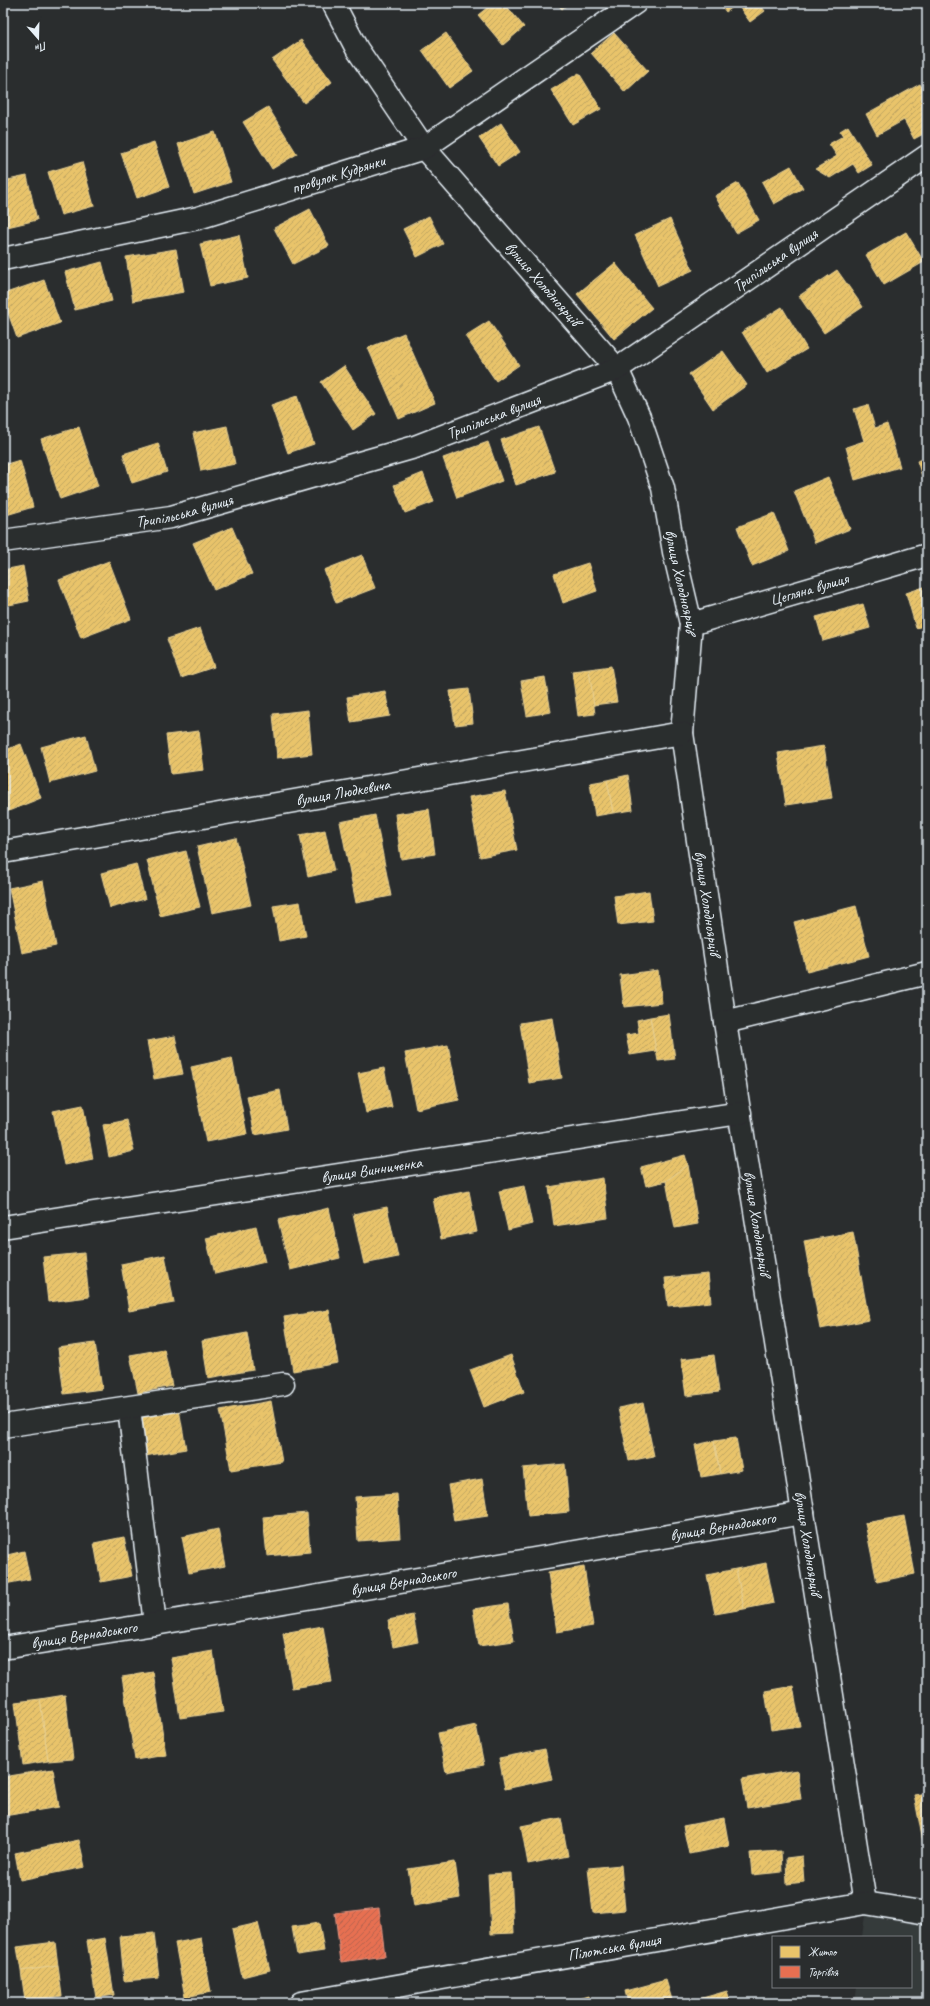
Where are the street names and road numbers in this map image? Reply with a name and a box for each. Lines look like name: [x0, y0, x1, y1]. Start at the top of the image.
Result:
street label: провулок Кудрянки: [289, 150, 388, 198]
street label: Трипільська вулиця: [729, 223, 823, 297]
street label: вулиця Холодноярців: [500, 238, 588, 334]
street label: Трипільська вулиця: [444, 389, 545, 444]
street label: Трипільська вулиця: [135, 489, 236, 532]
street label: вулиця Холодноярців: [660, 528, 701, 638]
street label: Цегляна вулиця: [767, 568, 852, 610]
street label: вулиця Людкевича: [294, 774, 392, 811]
street label: вулиця Холодноярців: [690, 849, 726, 961]
street label: вулиця Винниченка: [320, 1152, 424, 1188]
street label: вулиця Холодноярців: [739, 1170, 776, 1281]
street label: вулиця Холодноярців: [790, 1490, 827, 1601]
street label: вулиця Вернадського: [669, 1508, 778, 1546]
street label: вулиця Вернадського: [349, 1562, 459, 1600]
street label: вулиця Вернадського: [30, 1617, 140, 1653]
street label: Пілотська вулиця: [566, 1929, 663, 1966]

